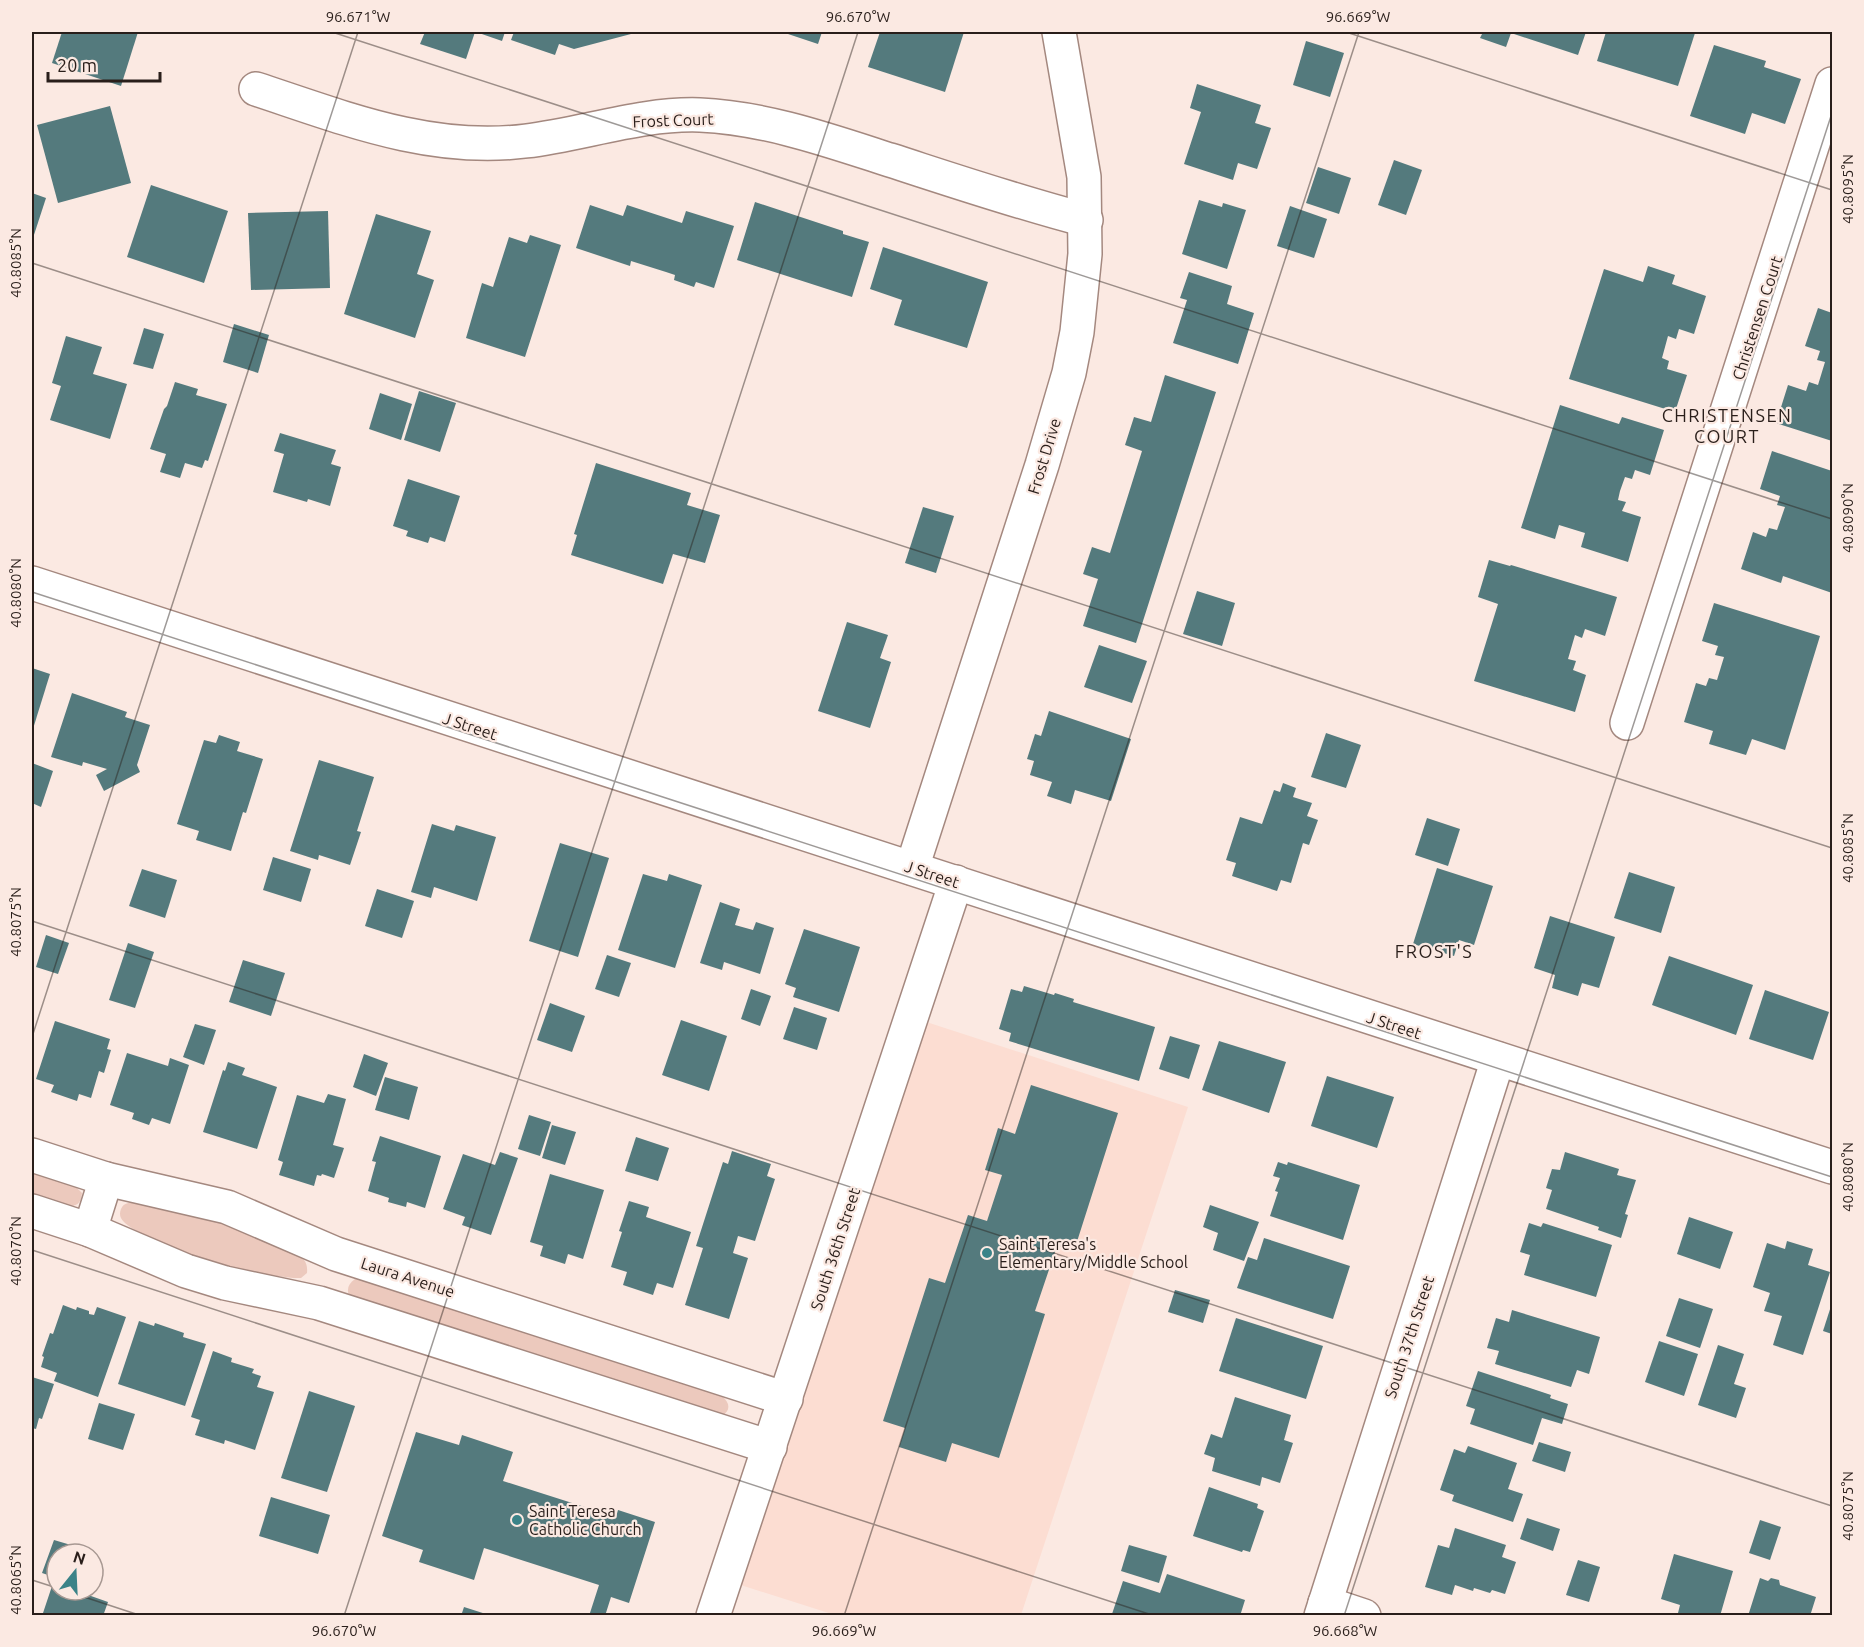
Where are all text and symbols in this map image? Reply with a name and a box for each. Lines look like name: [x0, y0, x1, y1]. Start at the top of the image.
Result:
text: 96.671°W: [326, 8, 390, 25]
text: 96.670°W: [826, 8, 890, 25]
text: 96.669°W: [1326, 8, 1390, 25]
scale bar: [48, 45, 160, 83]
text: 20 m: [57, 55, 97, 75]
street label: Frost Court: [632, 110, 715, 130]
text: 40.8095°N: [1839, 154, 1856, 224]
text: 40.8085°N: [7, 228, 24, 298]
street label: Christensen Court: [1728, 253, 1786, 382]
district label: CHRISTENSEN COURT: [1662, 405, 1792, 446]
street label: Frost Drive: [1024, 416, 1064, 496]
text: 40.8090°N: [1839, 483, 1856, 553]
text: 40.8080°N: [7, 558, 24, 628]
street label: J Street: [440, 709, 500, 743]
text: 40.8085°N: [1839, 813, 1856, 883]
street label: J Street: [902, 857, 962, 891]
text: 40.8075°N: [7, 887, 24, 957]
district label: FROST'S: [1395, 941, 1473, 961]
street label: J Street: [1364, 1008, 1424, 1042]
text: 40.8080°N: [1839, 1142, 1856, 1212]
street label: South 36th Street: [807, 1185, 864, 1313]
text: 40.8070°N: [7, 1216, 24, 1286]
place label: Saint Teresa's Elementary/Middle School: [999, 1235, 1188, 1271]
marker: Saint Teresa's Elementary/Middle School: [980, 1246, 994, 1260]
street label: Laura Avenue: [359, 1253, 457, 1301]
street label: South 37th Street: [1381, 1273, 1438, 1401]
text: 40.8075°N: [1839, 1471, 1856, 1541]
place label: Saint Teresa Catholic Church: [529, 1502, 642, 1538]
marker: Saint Teresa Catholic Church: [510, 1513, 524, 1527]
north arrow: [45, 1542, 105, 1602]
text: 40.8065°N: [7, 1545, 24, 1615]
text: N: [71, 1547, 88, 1568]
text: 96.670°W: [312, 1622, 376, 1639]
text: 96.669°W: [812, 1622, 876, 1639]
text: 96.668°W: [1313, 1622, 1377, 1639]

